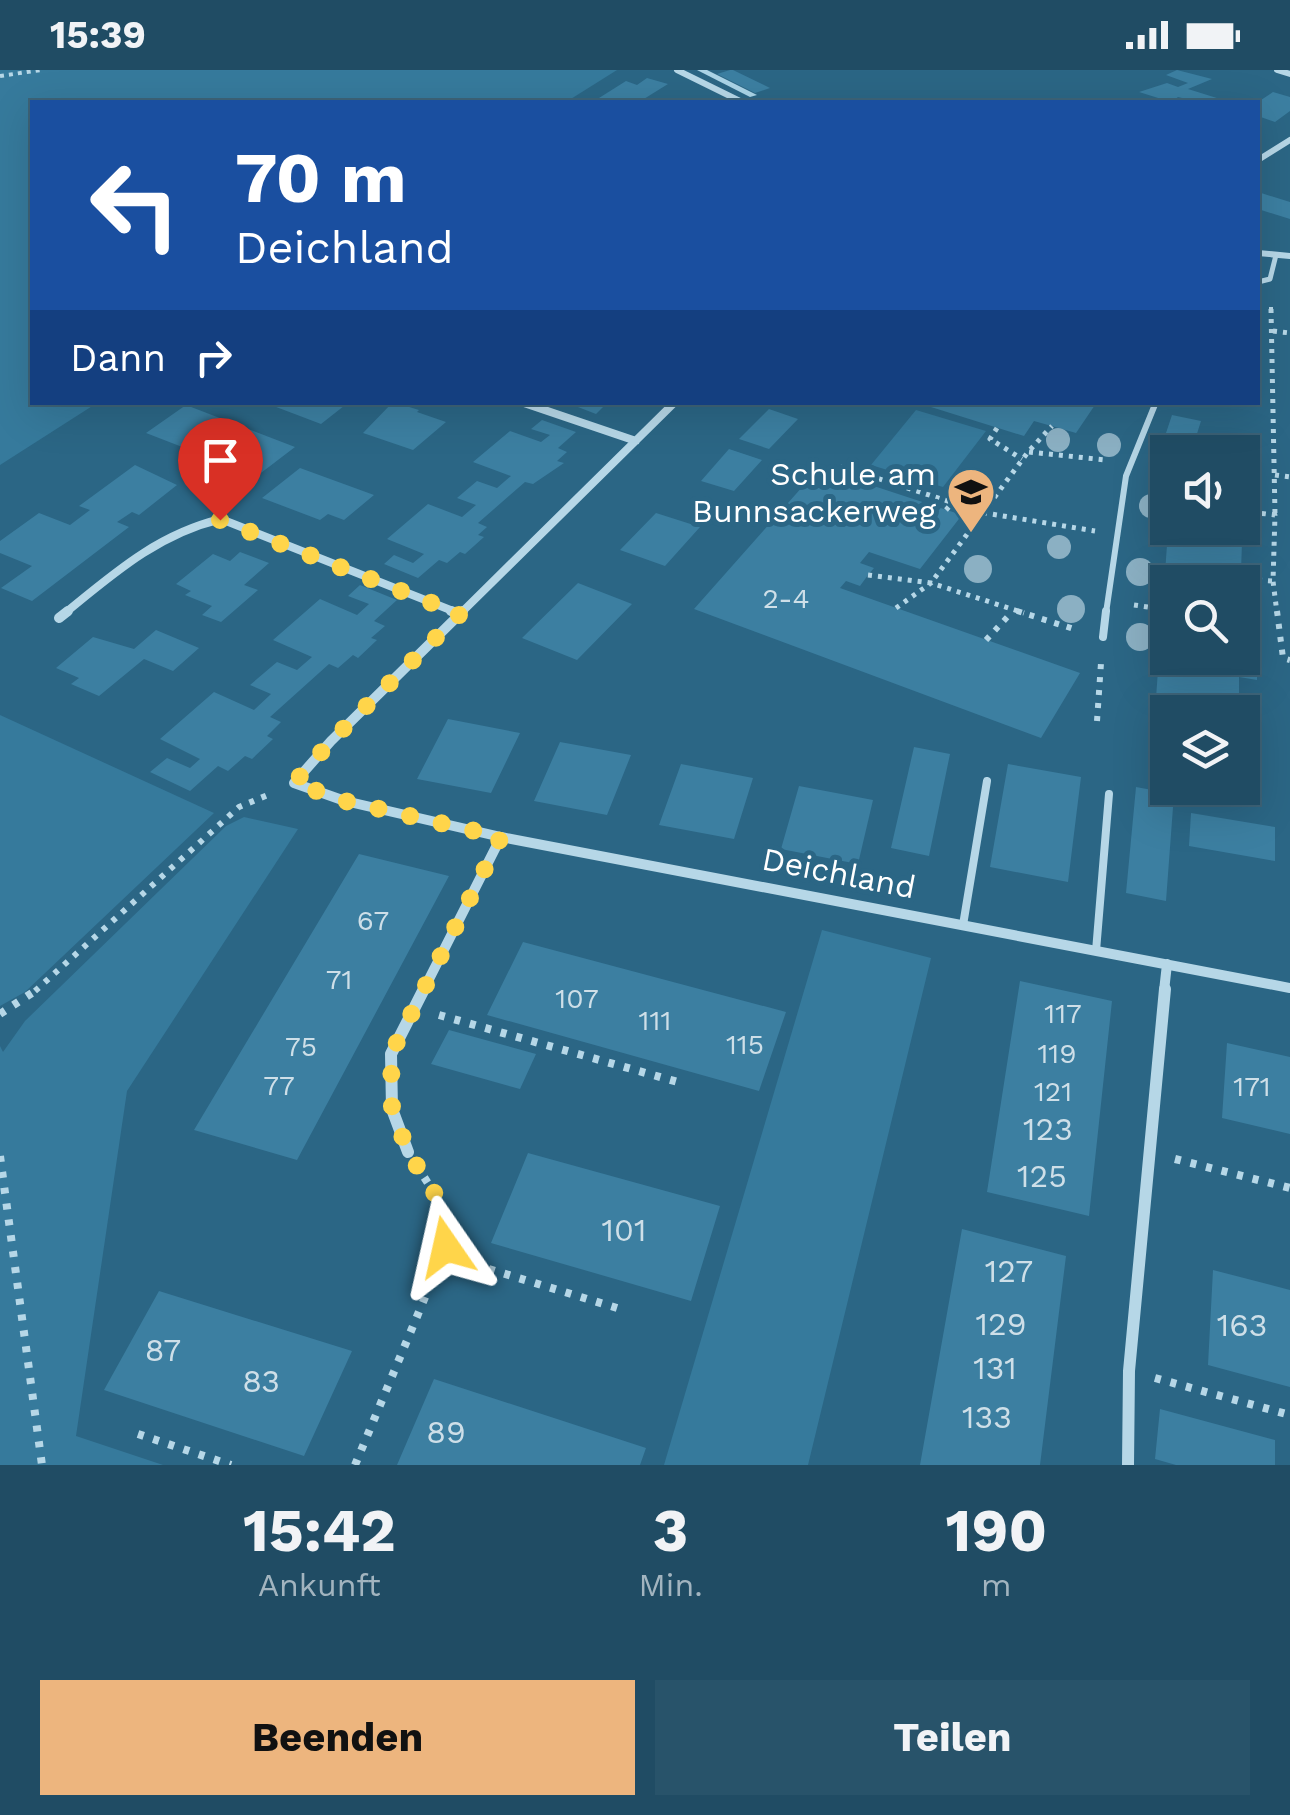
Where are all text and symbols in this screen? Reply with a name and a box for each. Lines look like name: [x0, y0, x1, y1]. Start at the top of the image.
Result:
text: 15:39: [50, 13, 146, 57]
text: 70 m: [235, 137, 407, 219]
icon: left: [70, 140, 200, 270]
text: Deichland: [235, 221, 454, 274]
icon: right: [186, 330, 241, 385]
text: Dann: [70, 336, 166, 380]
pin: [178, 418, 263, 521]
icon: arrive: [193, 433, 248, 488]
map controls: [1150, 435, 1260, 805]
button: sound: [1150, 435, 1260, 545]
place label: Schule am Bunnsackerweg: [692, 455, 937, 530]
school or university icon: Schule am Bunnsackerweg: [945, 466, 997, 534]
button: search: [1150, 565, 1260, 675]
house number: 2-4: [762, 582, 810, 615]
button: layers: [1150, 695, 1260, 805]
street label: Deichland: [759, 840, 919, 906]
house number: 67: [357, 904, 389, 937]
house number: 71: [326, 963, 352, 996]
house number: 107: [555, 982, 599, 1015]
house number: 117: [1044, 997, 1082, 1030]
house number: 111: [639, 1004, 671, 1037]
house number: 115: [726, 1028, 764, 1061]
house number: 75: [285, 1030, 317, 1063]
house number: 119: [1037, 1037, 1077, 1070]
house number: 77: [263, 1069, 295, 1102]
house number: 171: [1233, 1070, 1271, 1103]
house number: 121: [1034, 1075, 1072, 1108]
house number: 123: [1023, 1110, 1073, 1148]
house number: 125: [1017, 1157, 1067, 1195]
position arrow: [394, 1195, 498, 1299]
house number: 101: [602, 1211, 646, 1249]
house number: 127: [985, 1252, 1033, 1290]
house number: 129: [976, 1305, 1026, 1343]
house number: 163: [1217, 1306, 1267, 1344]
house number: 87: [145, 1331, 181, 1369]
house number: 131: [973, 1349, 1017, 1387]
house number: 83: [242, 1362, 280, 1400]
house number: 133: [962, 1398, 1012, 1436]
house number: 89: [426, 1413, 466, 1451]
text: 15:42: [243, 1495, 396, 1566]
text: 3: [653, 1495, 688, 1566]
text: 190: [946, 1495, 1047, 1566]
text: Ankunft: [258, 1566, 381, 1604]
text: Min.: [639, 1566, 703, 1604]
text: m: [981, 1566, 1012, 1604]
button: Beenden: [40, 1680, 635, 1795]
button: Teilen: [655, 1680, 1250, 1795]

